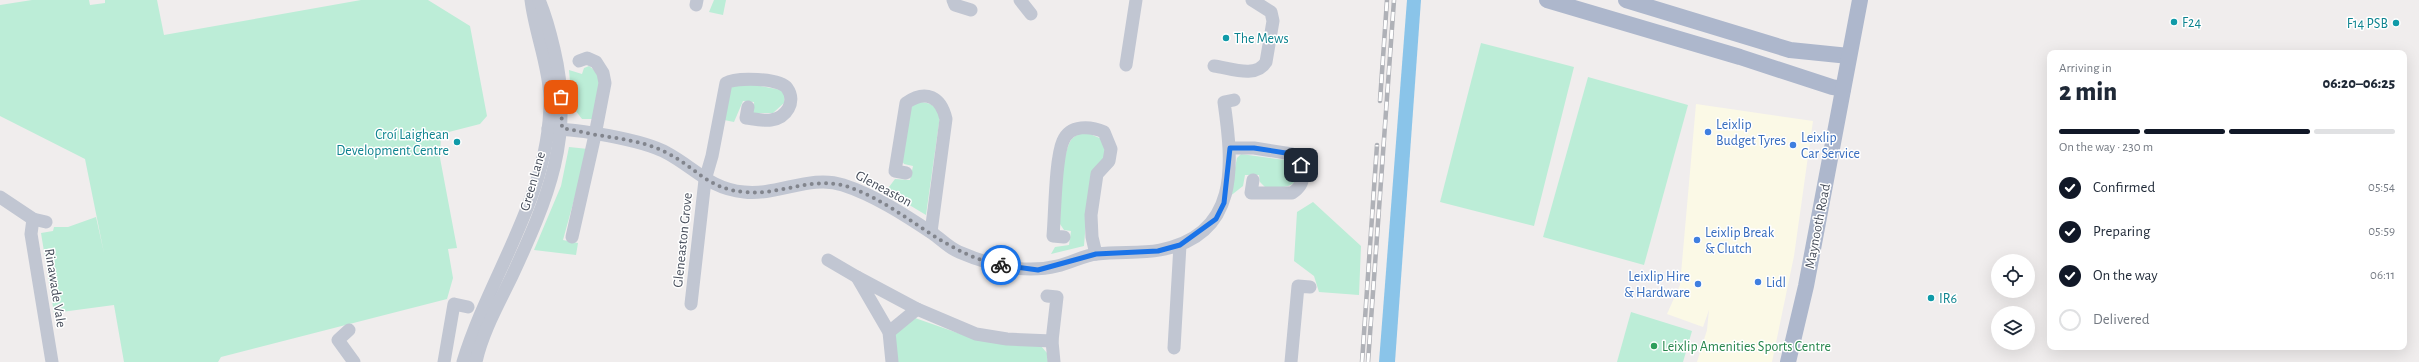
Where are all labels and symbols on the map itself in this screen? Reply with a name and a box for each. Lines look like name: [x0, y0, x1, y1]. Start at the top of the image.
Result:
place label: F24: [2182, 16, 2201, 30]
marker: F24: [2169, 17, 2179, 27]
place label: F14 PSB: [2347, 17, 2388, 31]
marker: F14 PSB: [2391, 18, 2401, 28]
place label: The Mews: [1234, 32, 1289, 46]
marker: The Mews: [1221, 33, 1231, 43]
pin: [544, 80, 578, 114]
place label: Leixlip Budget Tyres: [1716, 118, 1786, 148]
marker: Leixlip Budget Tyres: [1703, 127, 1713, 137]
place label: Croí Laighean Development Centre: [336, 128, 449, 158]
place label: Leixlip Car Service: [1801, 131, 1860, 161]
marker: Croí Laighean Development Centre: [452, 137, 462, 147]
marker: Leixlip Car Service: [1788, 140, 1798, 150]
pin: [1284, 148, 1318, 182]
street label: Green Lane: [518, 150, 548, 212]
street label: Gleneaston: [853, 168, 914, 210]
street label: Maynooth Road: [1803, 183, 1833, 270]
street label: Gleneaston Grove: [671, 192, 695, 288]
place label: Leixlip Break & Clutch: [1705, 226, 1775, 256]
marker: Leixlip Break & Clutch: [1692, 235, 1702, 245]
courier: [981, 245, 1021, 285]
street label: Rinawade Vale: [42, 248, 68, 329]
place label: Leixlip Hire & Hardware: [1624, 270, 1690, 300]
place label: Lidl: [1766, 276, 1786, 290]
marker: Lidl: [1753, 277, 1763, 287]
marker: Leixlip Hire & Hardware: [1693, 279, 1703, 289]
place label: IR6: [1939, 292, 1957, 306]
marker: IR6: [1926, 293, 1936, 303]
place label: Leixlip Amenities Sports Centre: [1662, 340, 1831, 354]
marker: Leixlip Amenities Sports Centre: [1649, 341, 1659, 351]

